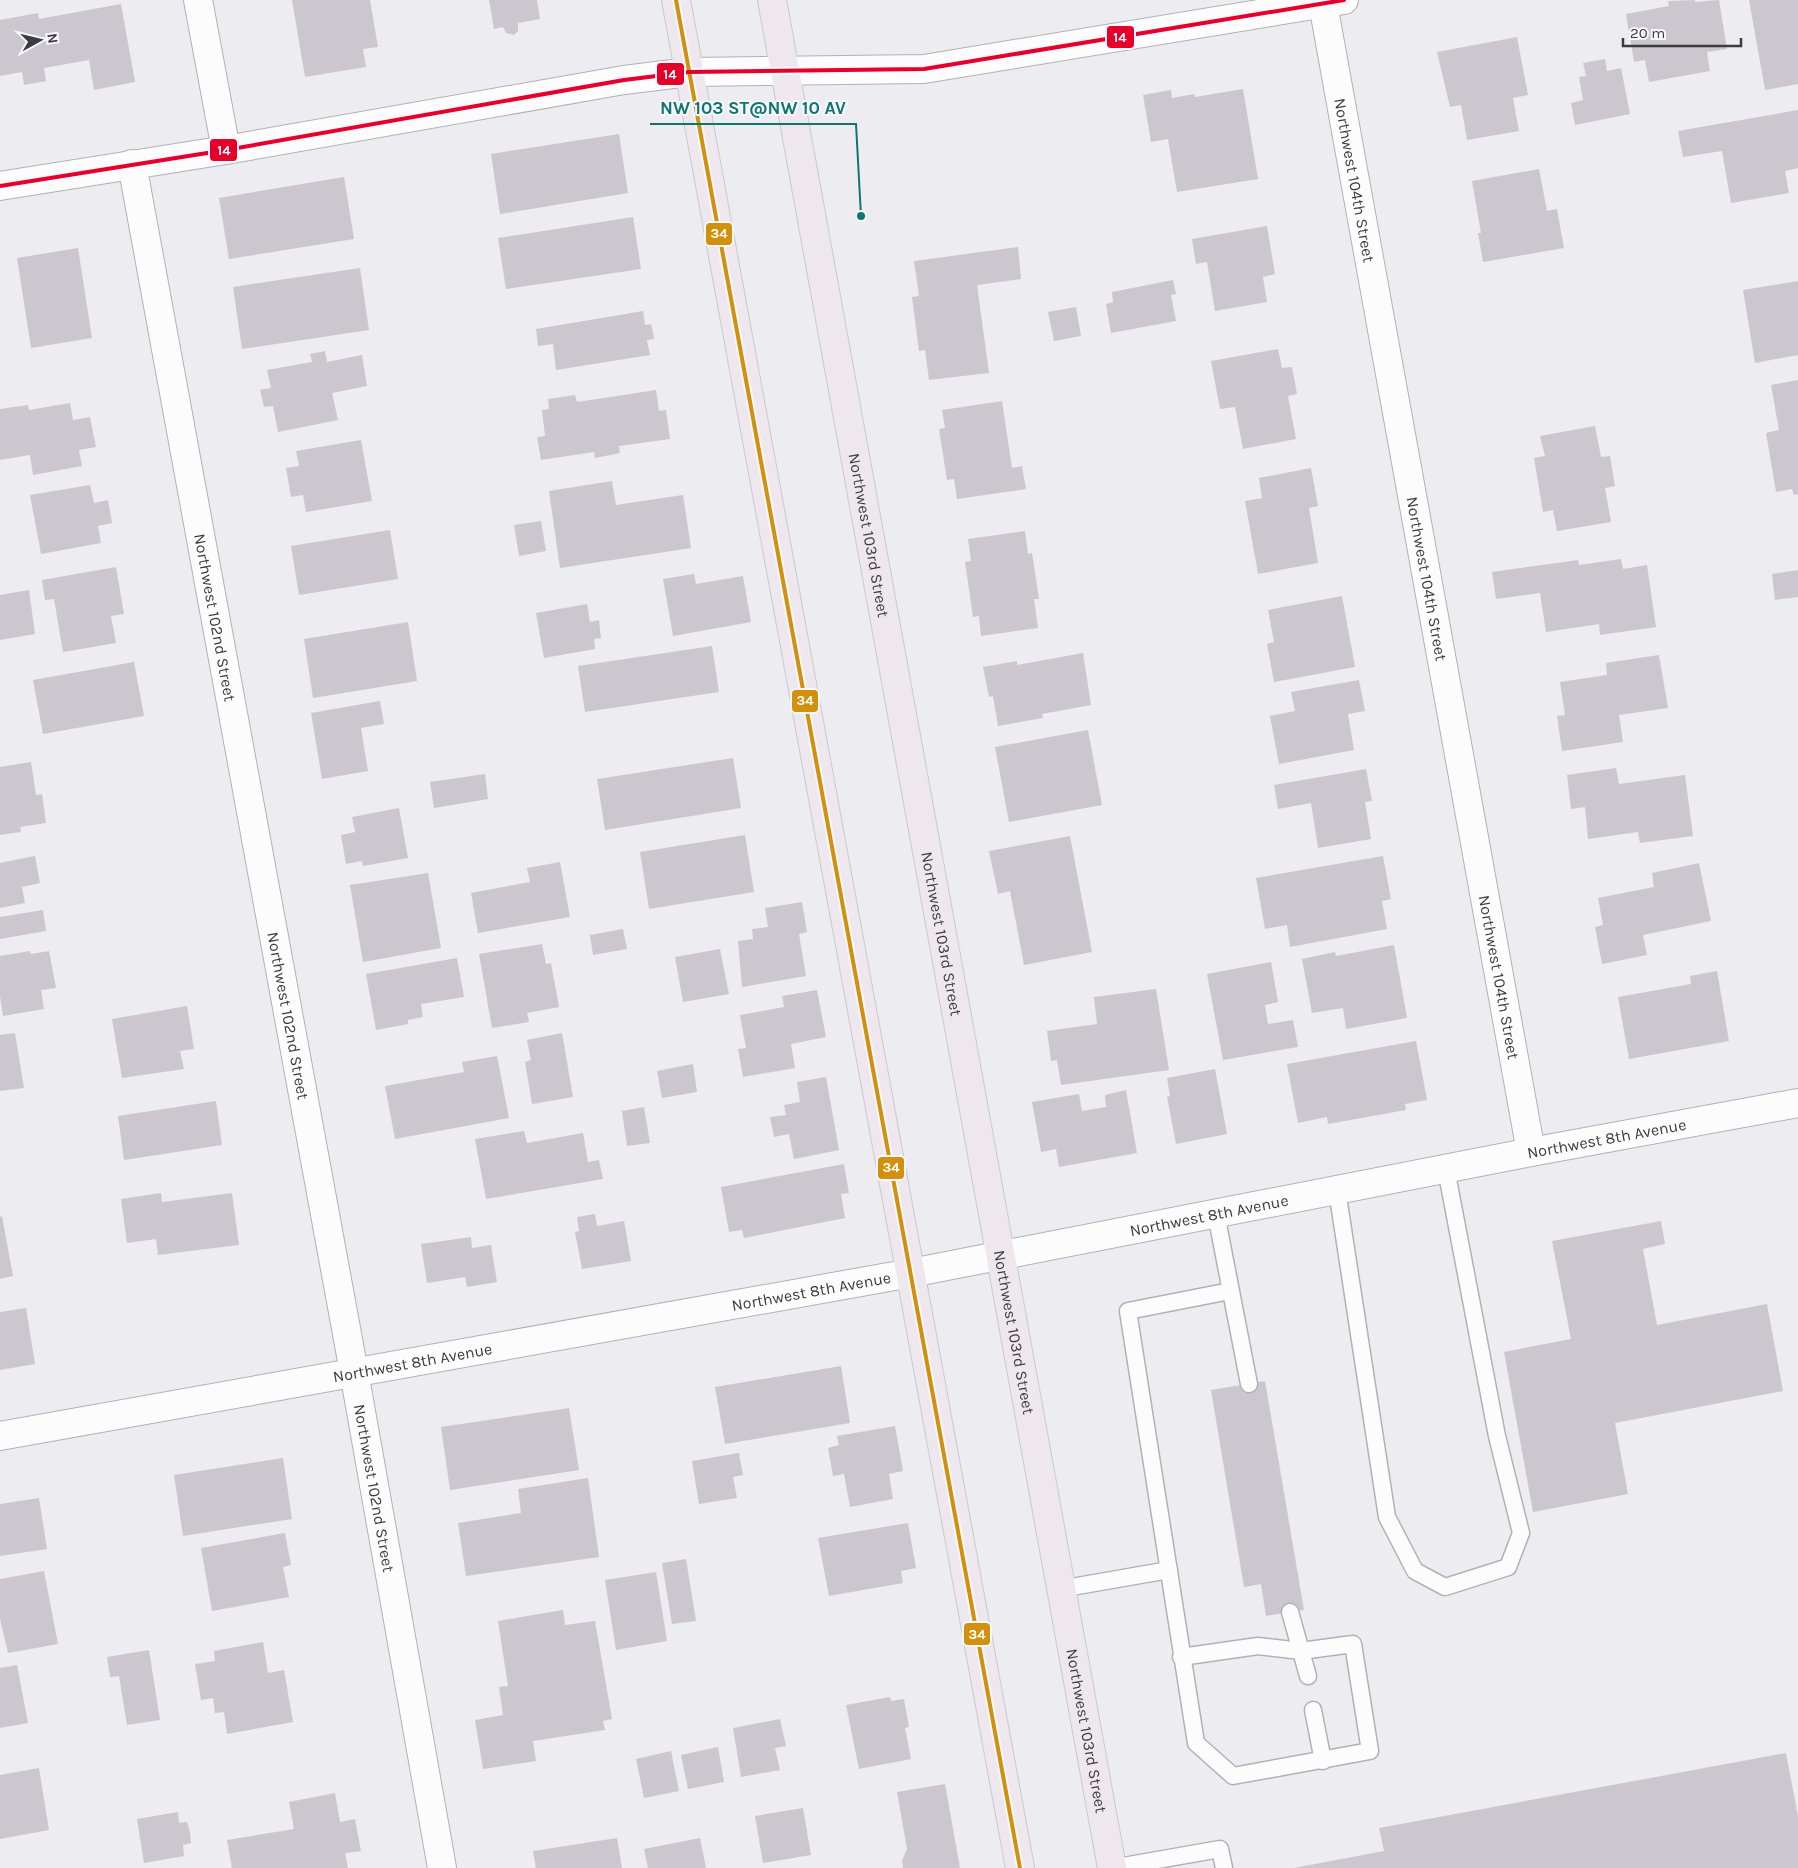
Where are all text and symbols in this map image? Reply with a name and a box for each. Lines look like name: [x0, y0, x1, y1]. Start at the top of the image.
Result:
north arrow: [15, 15, 65, 65]
scale bar: [1623, 15, 1740, 47]
text: 20 m: [1630, 24, 1665, 42]
line badge: 14: [1106, 25, 1135, 49]
text: 14: [1113, 29, 1127, 46]
text: N: [43, 32, 61, 44]
line badge: 14: [656, 62, 685, 86]
text: 14: [663, 66, 677, 83]
callout: NW 103 ST@NW 10 AV: [650, 91, 856, 124]
text: NW 103 ST@NW 10 AV: [660, 97, 846, 119]
street label: Northwest 104th Street: [1331, 97, 1379, 264]
line badge: 14: [209, 138, 238, 162]
text: 14: [217, 142, 231, 159]
line badge: 34: [705, 222, 733, 246]
text: 34: [710, 225, 728, 242]
street label: Northwest 103rd Street: [845, 452, 894, 619]
street label: Northwest 104th Street: [1403, 495, 1451, 662]
street label: Northwest 102nd Street: [191, 532, 240, 703]
line badge: 34: [791, 689, 819, 713]
text: 34: [796, 692, 814, 709]
street label: Northwest 103rd Street: [918, 850, 966, 1017]
street label: Northwest 104th Street: [1475, 894, 1524, 1061]
street label: Northwest 102nd Street: [264, 930, 313, 1101]
street label: Northwest 8th Avenue: [1526, 1114, 1688, 1162]
line badge: 34: [877, 1156, 905, 1180]
text: 34: [882, 1159, 900, 1176]
street label: Northwest 8th Avenue: [1128, 1190, 1290, 1240]
street label: Northwest 103rd Street: [990, 1248, 1039, 1416]
street label: Northwest 8th Avenue: [730, 1267, 892, 1314]
street label: Northwest 8th Avenue: [331, 1339, 494, 1386]
street label: Northwest 102nd Street: [350, 1402, 399, 1573]
line badge: 34: [963, 1622, 991, 1646]
text: 34: [968, 1626, 986, 1643]
street label: Northwest 103rd Street: [1063, 1647, 1111, 1814]

